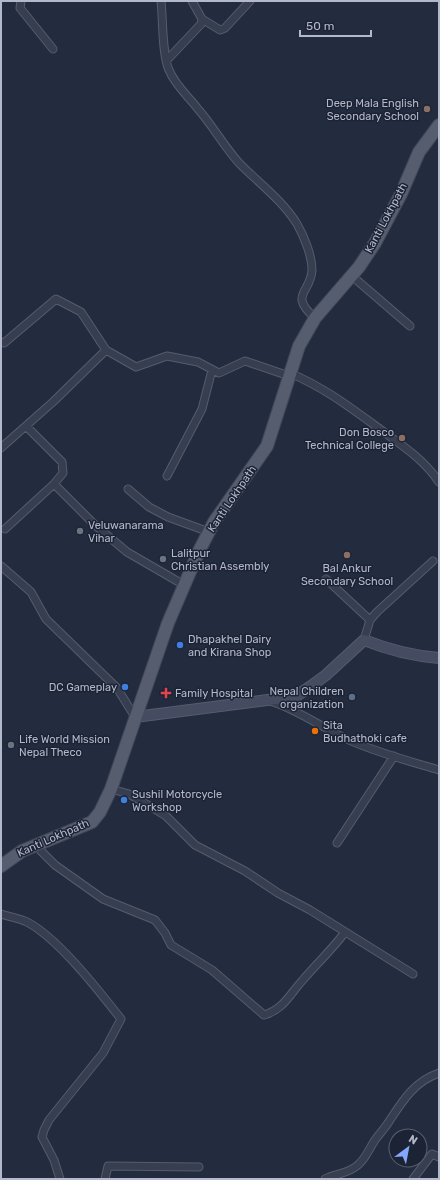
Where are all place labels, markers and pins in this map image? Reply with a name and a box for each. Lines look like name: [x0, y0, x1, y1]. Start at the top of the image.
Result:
place label: Deep Mala English Secondary School: [326, 97, 419, 123]
marker: Deep Mala English Secondary School: [422, 104, 432, 114]
place label: Don Bosco Technical College: [305, 426, 394, 452]
marker: Don Bosco Technical College: [397, 433, 407, 443]
place label: Veluwanarama Vihar: [88, 519, 164, 545]
marker: Veluwanarama Vihar: [75, 526, 85, 536]
place label: Lalitpur Christian Assembly: [171, 547, 269, 573]
marker: Bal Ankur Secondary School: [342, 550, 352, 560]
marker: Lalitpur Christian Assembly: [158, 554, 168, 564]
place label: Bal Ankur Secondary School: [301, 562, 393, 588]
place label: Dhapakhel Dairy and Kirana Shop: [188, 633, 271, 659]
marker: Dhapakhel Dairy and Kirana Shop: [175, 640, 185, 650]
place label: DC Gameplay: [49, 681, 117, 694]
marker: DC Gameplay: [120, 682, 130, 692]
place label: Nepal Children organization: [269, 685, 344, 711]
marker: Family Hospital: [160, 687, 172, 699]
place label: Family Hospital: [175, 687, 253, 700]
marker: Nepal Children organization: [347, 692, 357, 702]
place label: Sita Budhathoki cafe: [323, 719, 407, 745]
marker: Sita Budhathoki cafe: [310, 726, 320, 736]
place label: Life World Mission Nepal Theco: [19, 733, 110, 759]
marker: Life World Mission Nepal Theco: [6, 740, 16, 750]
place label: Sushil Motorcycle Workshop: [132, 788, 222, 814]
marker: Sushil Motorcycle Workshop: [119, 795, 129, 805]

